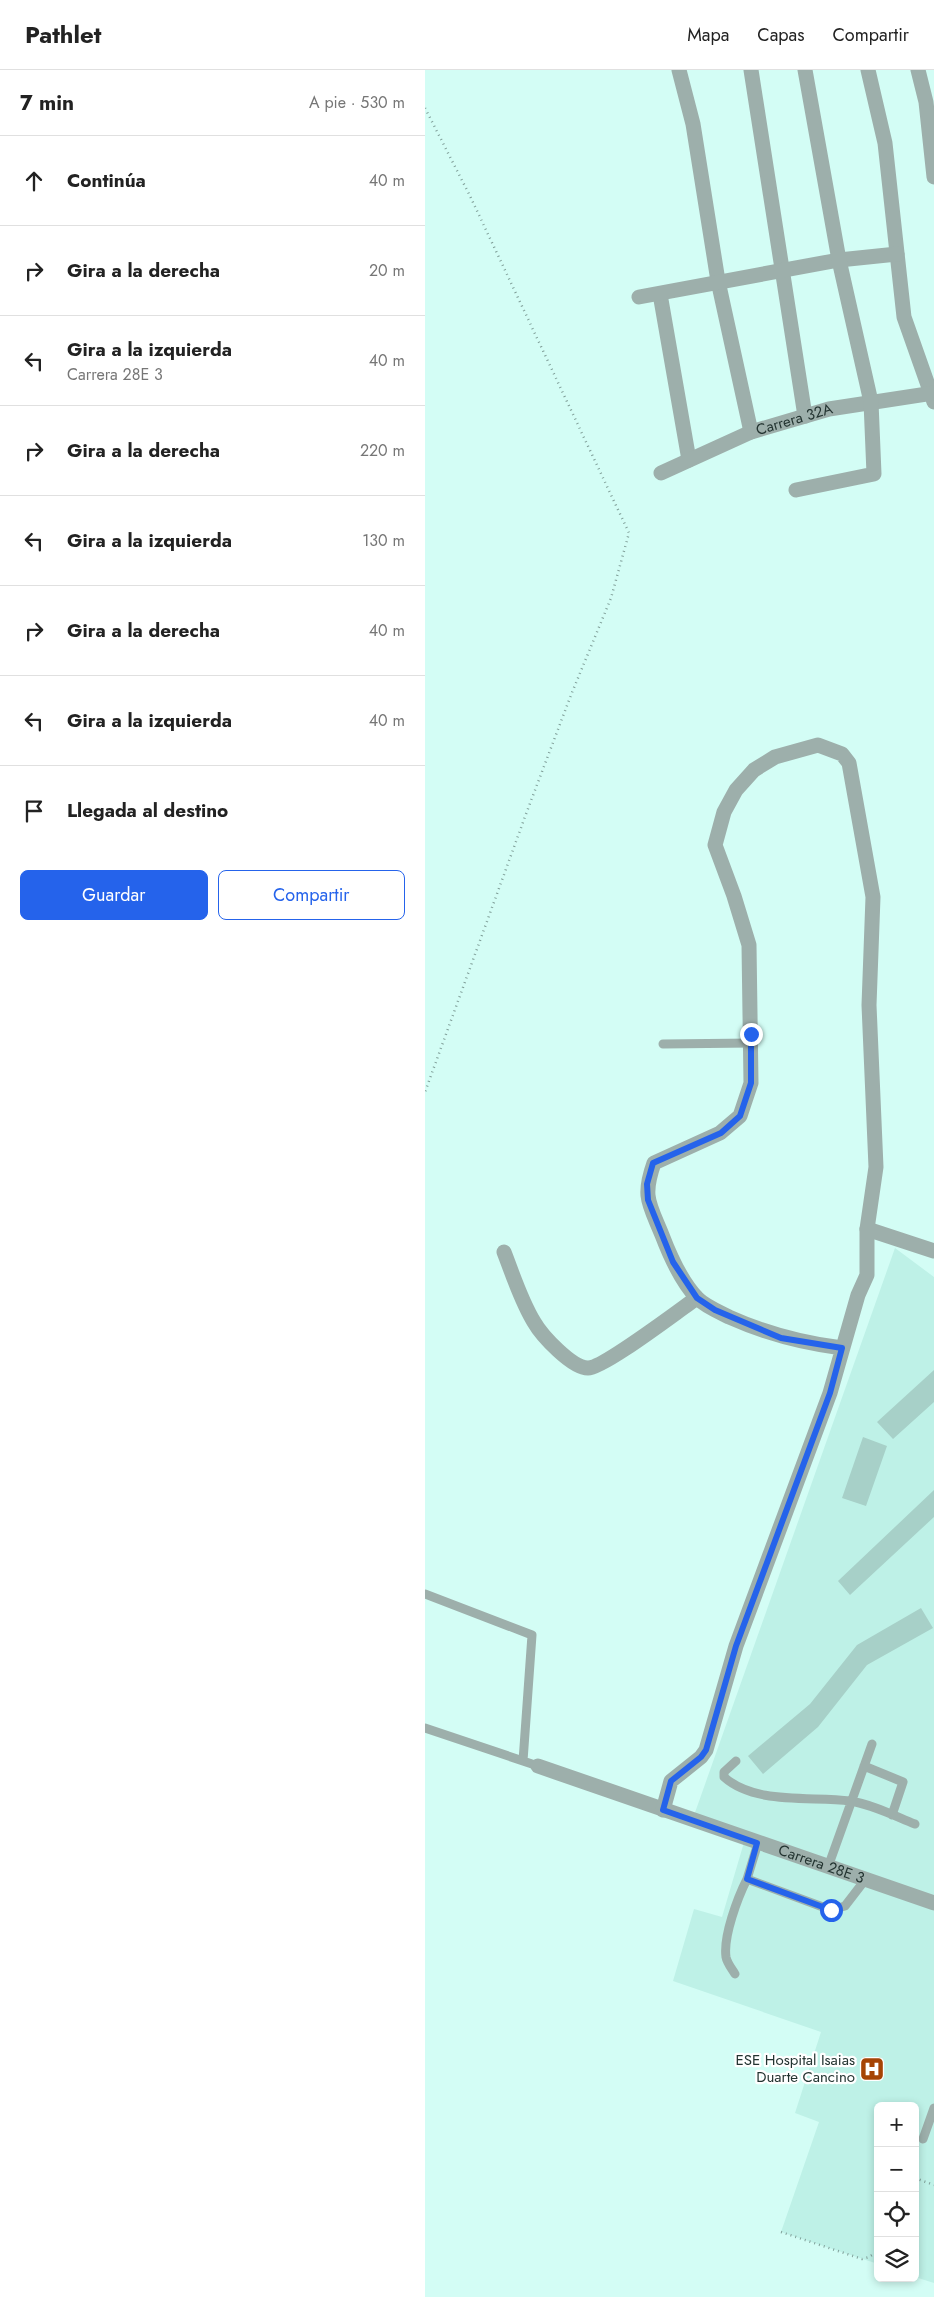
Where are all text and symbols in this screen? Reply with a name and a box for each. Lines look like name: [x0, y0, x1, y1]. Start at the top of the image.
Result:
text: Pathlet: [25, 17, 101, 52]
text: Mapa: [687, 22, 729, 48]
text: Capas: [757, 22, 805, 48]
text: Compartir: [833, 22, 909, 48]
text: 7 min: [20, 88, 74, 118]
text: A pie · 530 m: [309, 91, 405, 114]
icon: ahead: [20, 167, 48, 195]
text: Continúa: [67, 167, 146, 194]
text: 40 m: [369, 169, 405, 192]
icon: right: [20, 257, 48, 285]
text: Gira a la derecha: [67, 257, 220, 284]
text: 20 m: [369, 259, 405, 282]
text: Gira a la izquierda: [67, 336, 232, 363]
icon: left: [20, 347, 48, 375]
text: 40 m: [369, 349, 405, 372]
text: Carrera 28E 3: [67, 363, 163, 386]
street label: Carrera 32A: [753, 398, 835, 441]
icon: right: [20, 437, 48, 465]
text: Gira a la derecha: [67, 437, 220, 464]
text: 220 m: [360, 439, 405, 462]
icon: left: [20, 527, 48, 555]
text: Gira a la izquierda: [67, 527, 232, 554]
text: 130 m: [362, 529, 405, 552]
icon: right: [20, 617, 48, 645]
text: Gira a la derecha: [67, 617, 220, 644]
text: 40 m: [369, 619, 405, 642]
icon: left: [20, 707, 48, 735]
text: Gira a la izquierda: [67, 707, 232, 734]
text: 40 m: [369, 709, 405, 732]
icon: arrive: [20, 797, 48, 825]
text: Llegada al destino: [67, 797, 228, 824]
button: Guardar: [20, 870, 208, 920]
button: Compartir: [218, 870, 405, 920]
route end: [740, 1023, 763, 1046]
street label: Carrera 28E 3: [775, 1839, 868, 1889]
route start: [820, 1899, 843, 1922]
place label: ESE Hospital Isaias Duarte Cancino: [736, 2049, 855, 2088]
hospital icon: ESE Hospital Isaias Duarte Cancino: [859, 2056, 885, 2082]
map controls: [874, 2102, 919, 2282]
button: +: [874, 2102, 919, 2147]
button: −: [874, 2147, 919, 2192]
button: locate: [874, 2192, 919, 2237]
button: layers: [874, 2237, 919, 2282]

